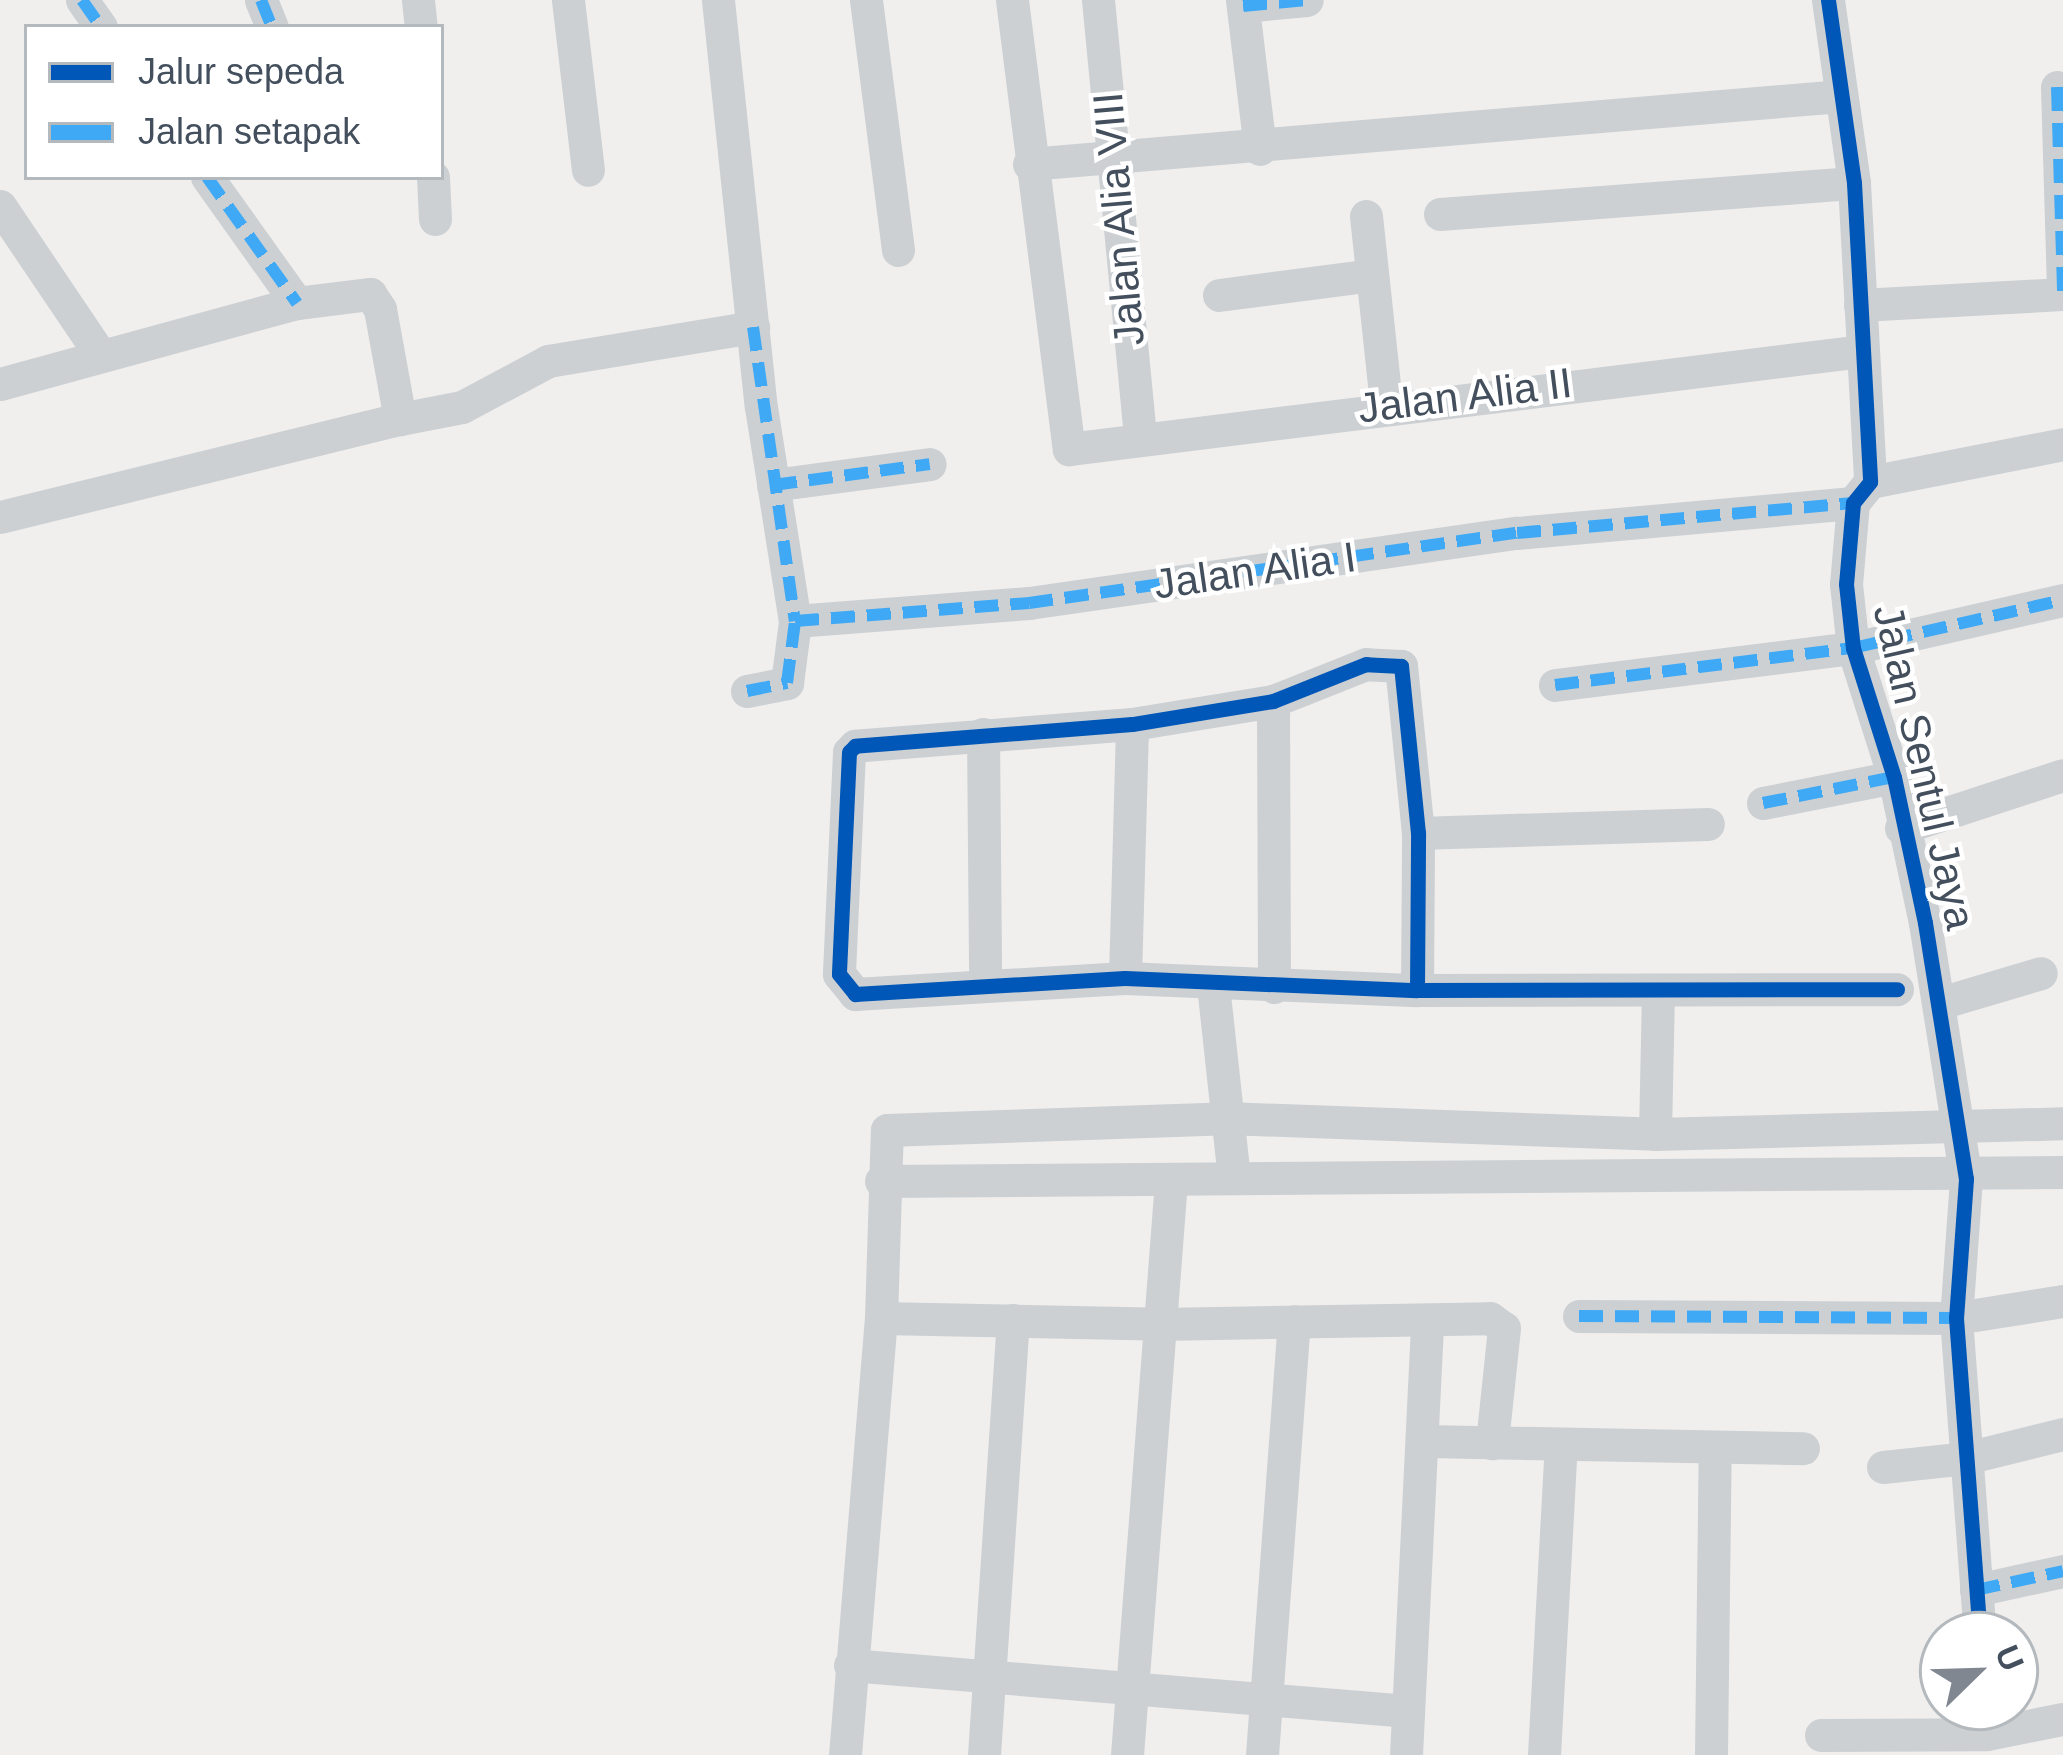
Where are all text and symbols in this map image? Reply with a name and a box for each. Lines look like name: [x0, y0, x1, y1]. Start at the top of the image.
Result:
legend: [24, 24, 444, 180]
text: Jalur sepeda: [138, 51, 344, 92]
street label: Jalan Alia VIII: [1083, 89, 1155, 349]
text: Jalan setapak: [138, 111, 360, 152]
street label: Jalan Alia II: [1354, 358, 1576, 434]
street label: Jalan Alia I: [1150, 532, 1360, 610]
street label: Jalan Sentul Jaya: [1862, 600, 1986, 934]
north arrow: [1919, 1611, 2039, 1731]
text: U: [1988, 1640, 2032, 1676]

